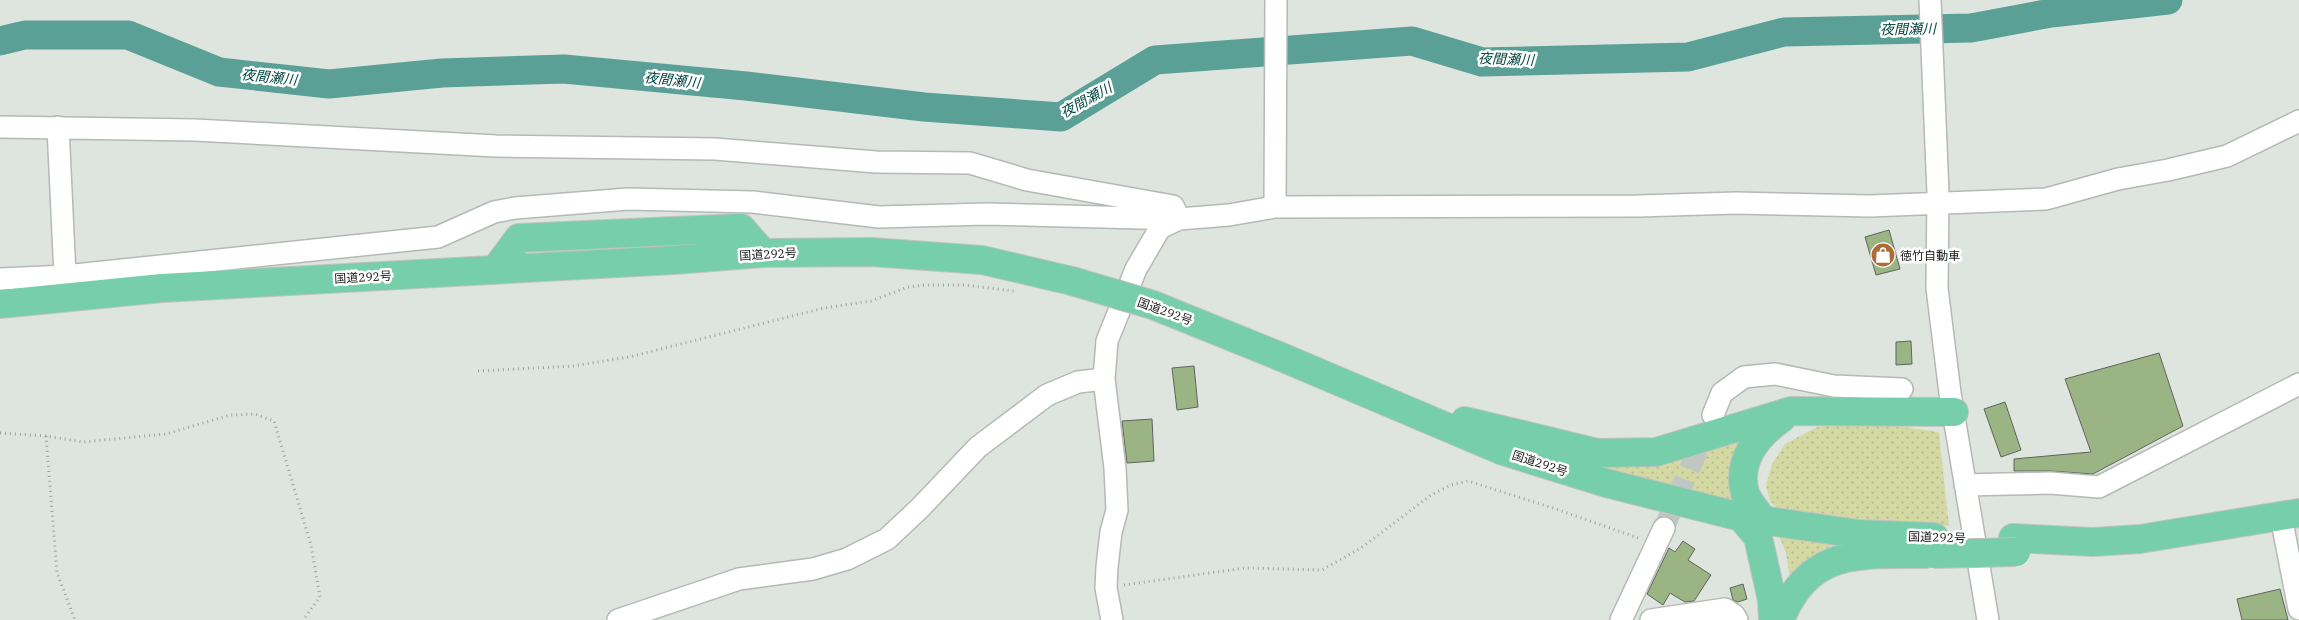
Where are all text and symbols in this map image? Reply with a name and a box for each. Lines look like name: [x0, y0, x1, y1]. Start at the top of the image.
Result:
water label: 夜間瀬川: [1880, 19, 1938, 38]
water label: 夜間瀬川: [1478, 49, 1536, 69]
water label: 夜間瀬川: [240, 65, 300, 89]
water label: 夜間瀬川: [643, 68, 703, 92]
water label: 夜間瀬川: [1057, 78, 1117, 121]
shop icon: 徳竹自動車: [1870, 242, 1896, 268]
street label: 国道292号: [739, 245, 797, 263]
place label: 徳竹自動車: [1900, 248, 1960, 263]
street label: 国道292号: [334, 268, 392, 286]
street label: 国道292号: [1135, 294, 1195, 328]
street label: 国道292号: [1510, 447, 1570, 479]
street label: 国道292号: [1908, 528, 1966, 546]

